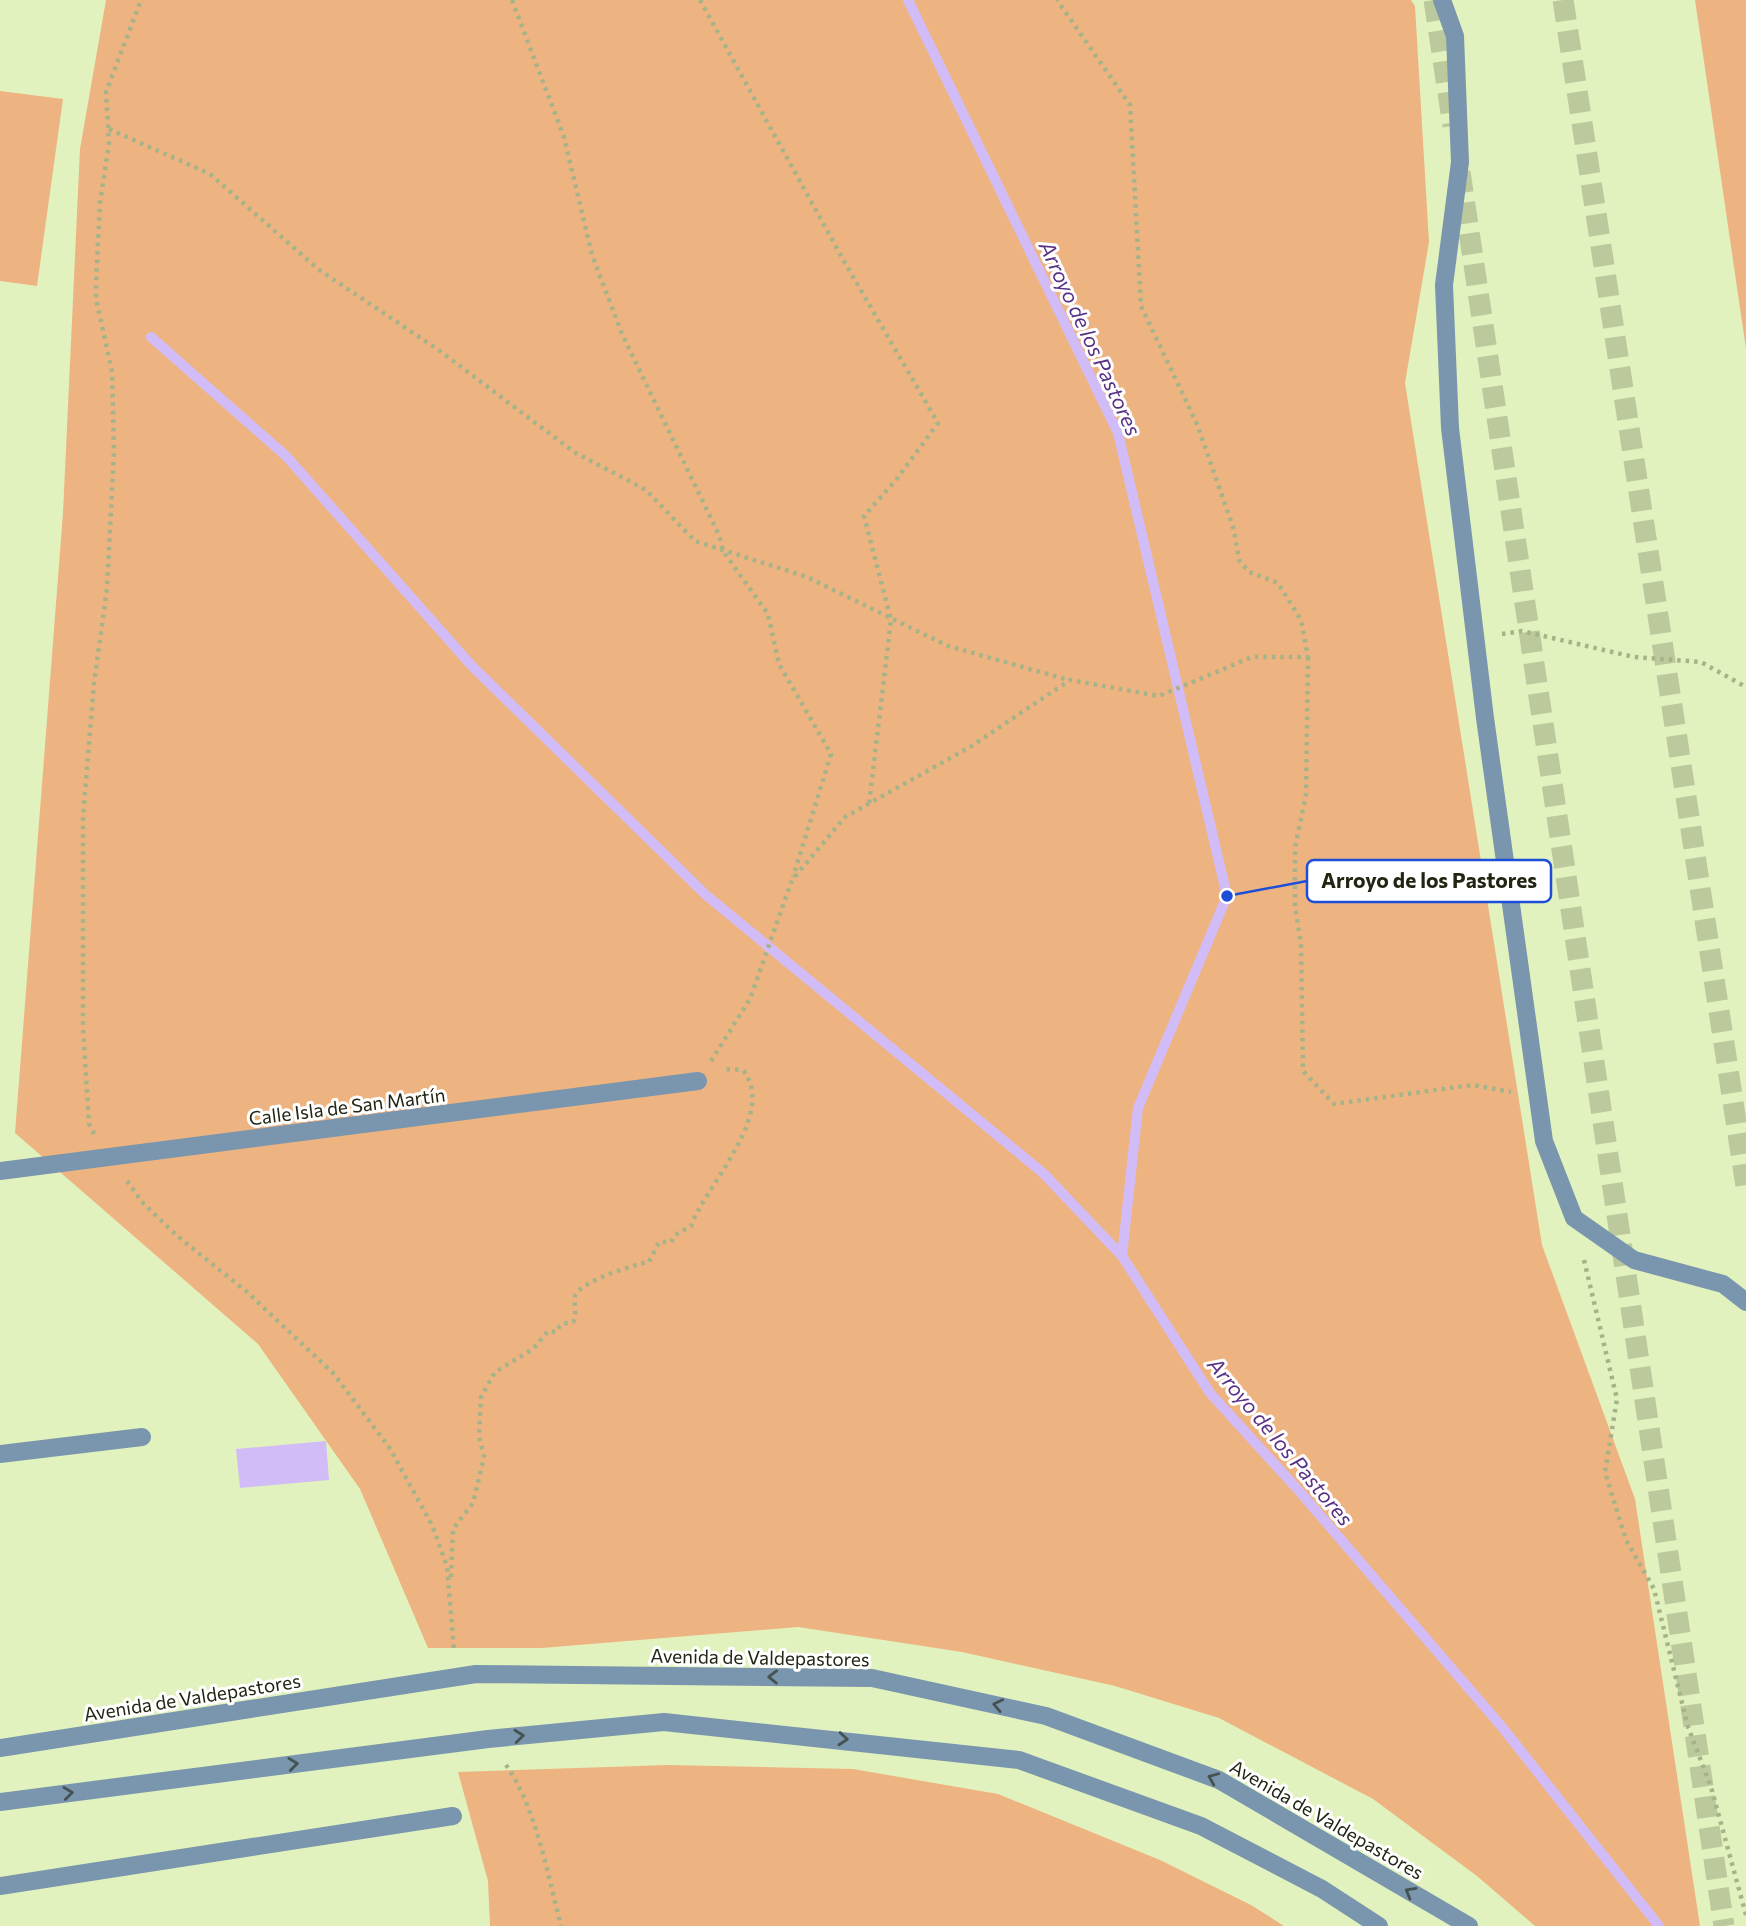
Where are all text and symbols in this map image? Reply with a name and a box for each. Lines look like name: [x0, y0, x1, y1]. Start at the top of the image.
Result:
water label: Arroyo de los Pastores: [1034, 236, 1147, 439]
callout: Arroyo de los Pastores: [1307, 860, 1551, 902]
text: Arroyo de los Pastores: [1321, 867, 1537, 892]
street label: Calle Isla de San Martín: [247, 1083, 447, 1129]
water label: Arroyo de los Pastores: [1203, 1351, 1359, 1530]
street label: Avenida de Valdepastores: [650, 1644, 870, 1670]
street label: Avenida de Valdepastores: [82, 1668, 302, 1726]
one-way arrow: [768, 1669, 778, 1685]
one-way arrow: [992, 1699, 1004, 1714]
one-way arrow: [514, 1729, 525, 1744]
one-way arrow: [838, 1731, 849, 1746]
street label: Avenida de Valdepastores: [1226, 1754, 1428, 1884]
one-way arrow: [287, 1757, 299, 1772]
one-way arrow: [1208, 1772, 1220, 1786]
one-way arrow: [62, 1786, 74, 1801]
one-way arrow: [1405, 1887, 1418, 1900]

